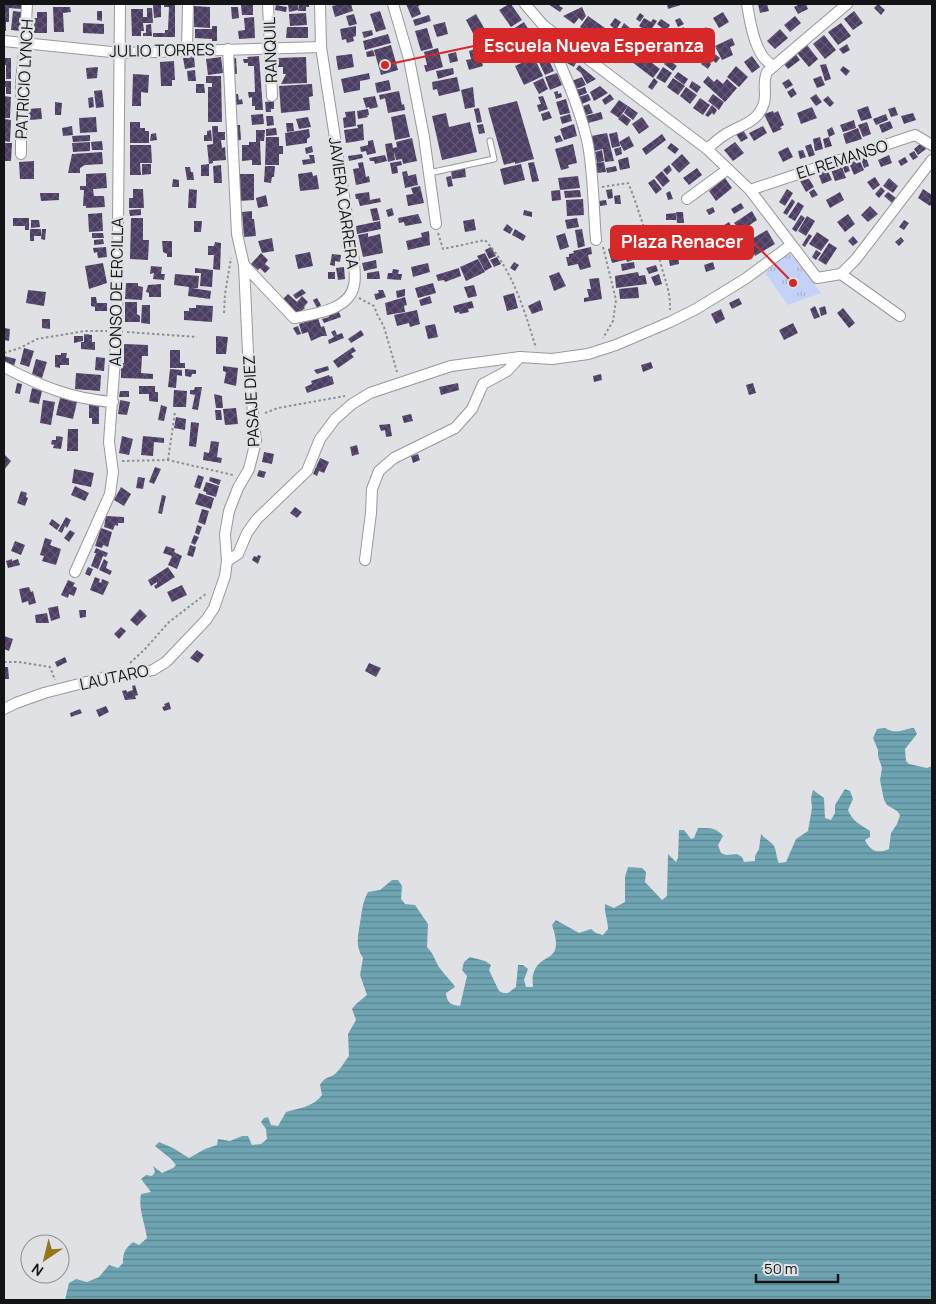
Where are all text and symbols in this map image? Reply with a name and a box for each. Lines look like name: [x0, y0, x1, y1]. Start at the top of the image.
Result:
street label: RANQUIL: [258, 17, 282, 83]
street label: PATRICIO LYNCH: [10, 18, 38, 140]
callout: Escuela Nueva Esperanza: [474, 29, 714, 62]
text: Escuela Nueva Esperanza: [484, 33, 704, 57]
street label: JULIO TORRES: [109, 38, 215, 62]
street label: EL REMANSO: [793, 134, 891, 184]
street label: JAVIERA CARRERA: [324, 136, 364, 270]
street label: ALONSO DE ERCILLA: [104, 217, 128, 367]
callout: Plaza Renacer: [611, 226, 753, 259]
text: Plaza Renacer: [621, 229, 743, 253]
street label: PASAJE DIEZ: [238, 354, 264, 447]
street label: LAUTARO: [77, 659, 151, 695]
north arrow: [20, 1234, 70, 1284]
scale bar: [756, 1252, 838, 1284]
text: 50 m: [764, 1258, 798, 1279]
text: N: [28, 1259, 47, 1281]

